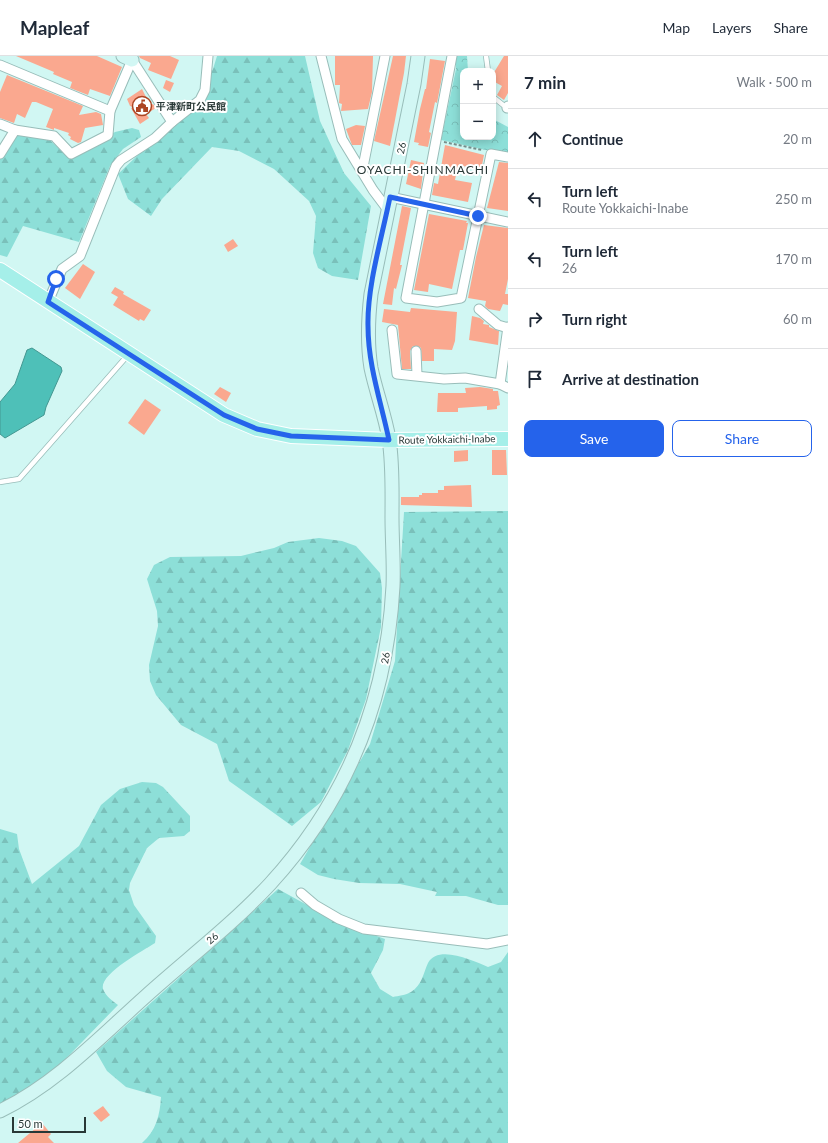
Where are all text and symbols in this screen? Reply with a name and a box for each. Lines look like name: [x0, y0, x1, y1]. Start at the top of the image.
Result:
text: Mapleaf: [20, 16, 89, 39]
text: Map: [662, 19, 690, 36]
text: Layers: [712, 19, 752, 36]
text: Share: [774, 19, 808, 36]
map controls: [460, 68, 496, 140]
button: +: [460, 68, 496, 104]
text: 7 min: [524, 72, 566, 93]
text: Walk · 500 m: [736, 74, 812, 90]
public building icon: 平津新町公民館: [131, 95, 153, 117]
place label: 平津新町公民館: [156, 100, 226, 112]
button: −: [460, 104, 496, 140]
icon: ahead: [524, 128, 546, 150]
text: Continue: [562, 130, 623, 148]
text: 20 m: [783, 131, 812, 147]
street label: 26: [394, 141, 408, 155]
district label: OYACHI-SHINMACHI: [357, 162, 489, 177]
text: Turn left: [562, 182, 618, 200]
icon: left: [524, 188, 546, 210]
text: 250 m: [775, 191, 812, 207]
text: Route Yokkaichi-Inabe: [562, 200, 688, 216]
route end: [469, 207, 487, 225]
text: Turn left: [562, 242, 618, 260]
icon: left: [524, 248, 546, 270]
text: 170 m: [775, 251, 812, 267]
text: 26: [562, 260, 577, 276]
route start: [47, 270, 65, 288]
icon: right: [524, 308, 546, 330]
text: Turn right: [562, 310, 627, 328]
text: 60 m: [783, 311, 812, 327]
icon: arrive: [524, 368, 546, 390]
text: Arrive at destination: [562, 370, 699, 388]
button: Save: [524, 420, 664, 457]
button: Share: [672, 420, 812, 457]
street label: Route Yokkaichi-Inabe: [398, 432, 496, 446]
street label: 26: [378, 651, 392, 665]
street label: 26: [204, 930, 220, 946]
scale bar: [12, 1115, 86, 1134]
text: 50 m: [18, 1117, 43, 1130]

